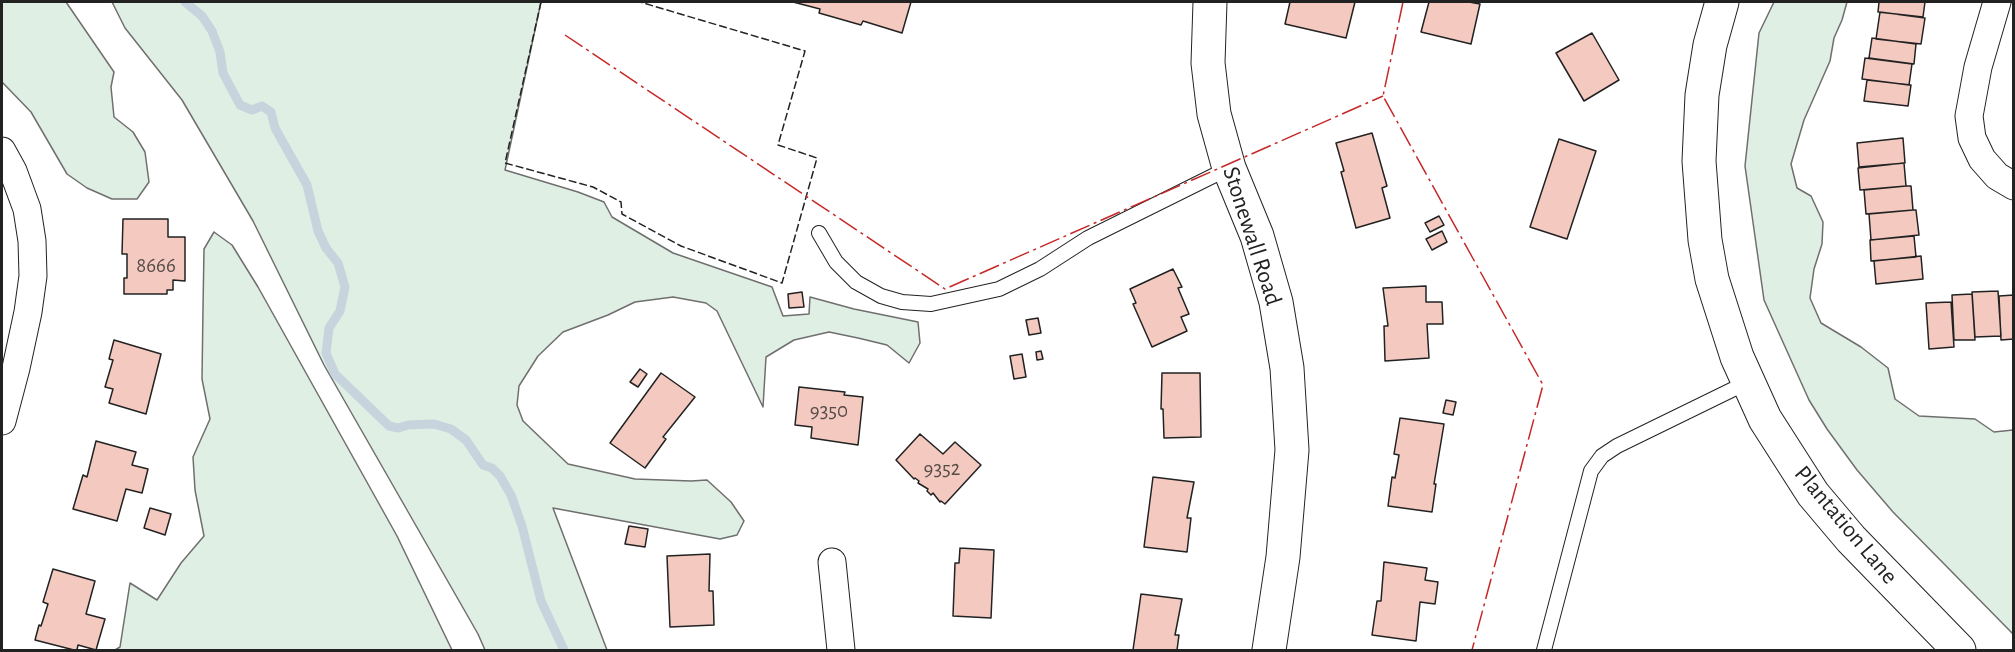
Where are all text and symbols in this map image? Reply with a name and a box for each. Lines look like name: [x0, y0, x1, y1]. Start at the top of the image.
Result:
street label: Stonewall Road: [1216, 163, 1288, 309]
house number: 8666: [136, 253, 176, 279]
house number: 9350: [810, 398, 848, 424]
house number: 9352: [924, 456, 960, 482]
street label: Plantation Lane: [1788, 460, 1904, 590]

